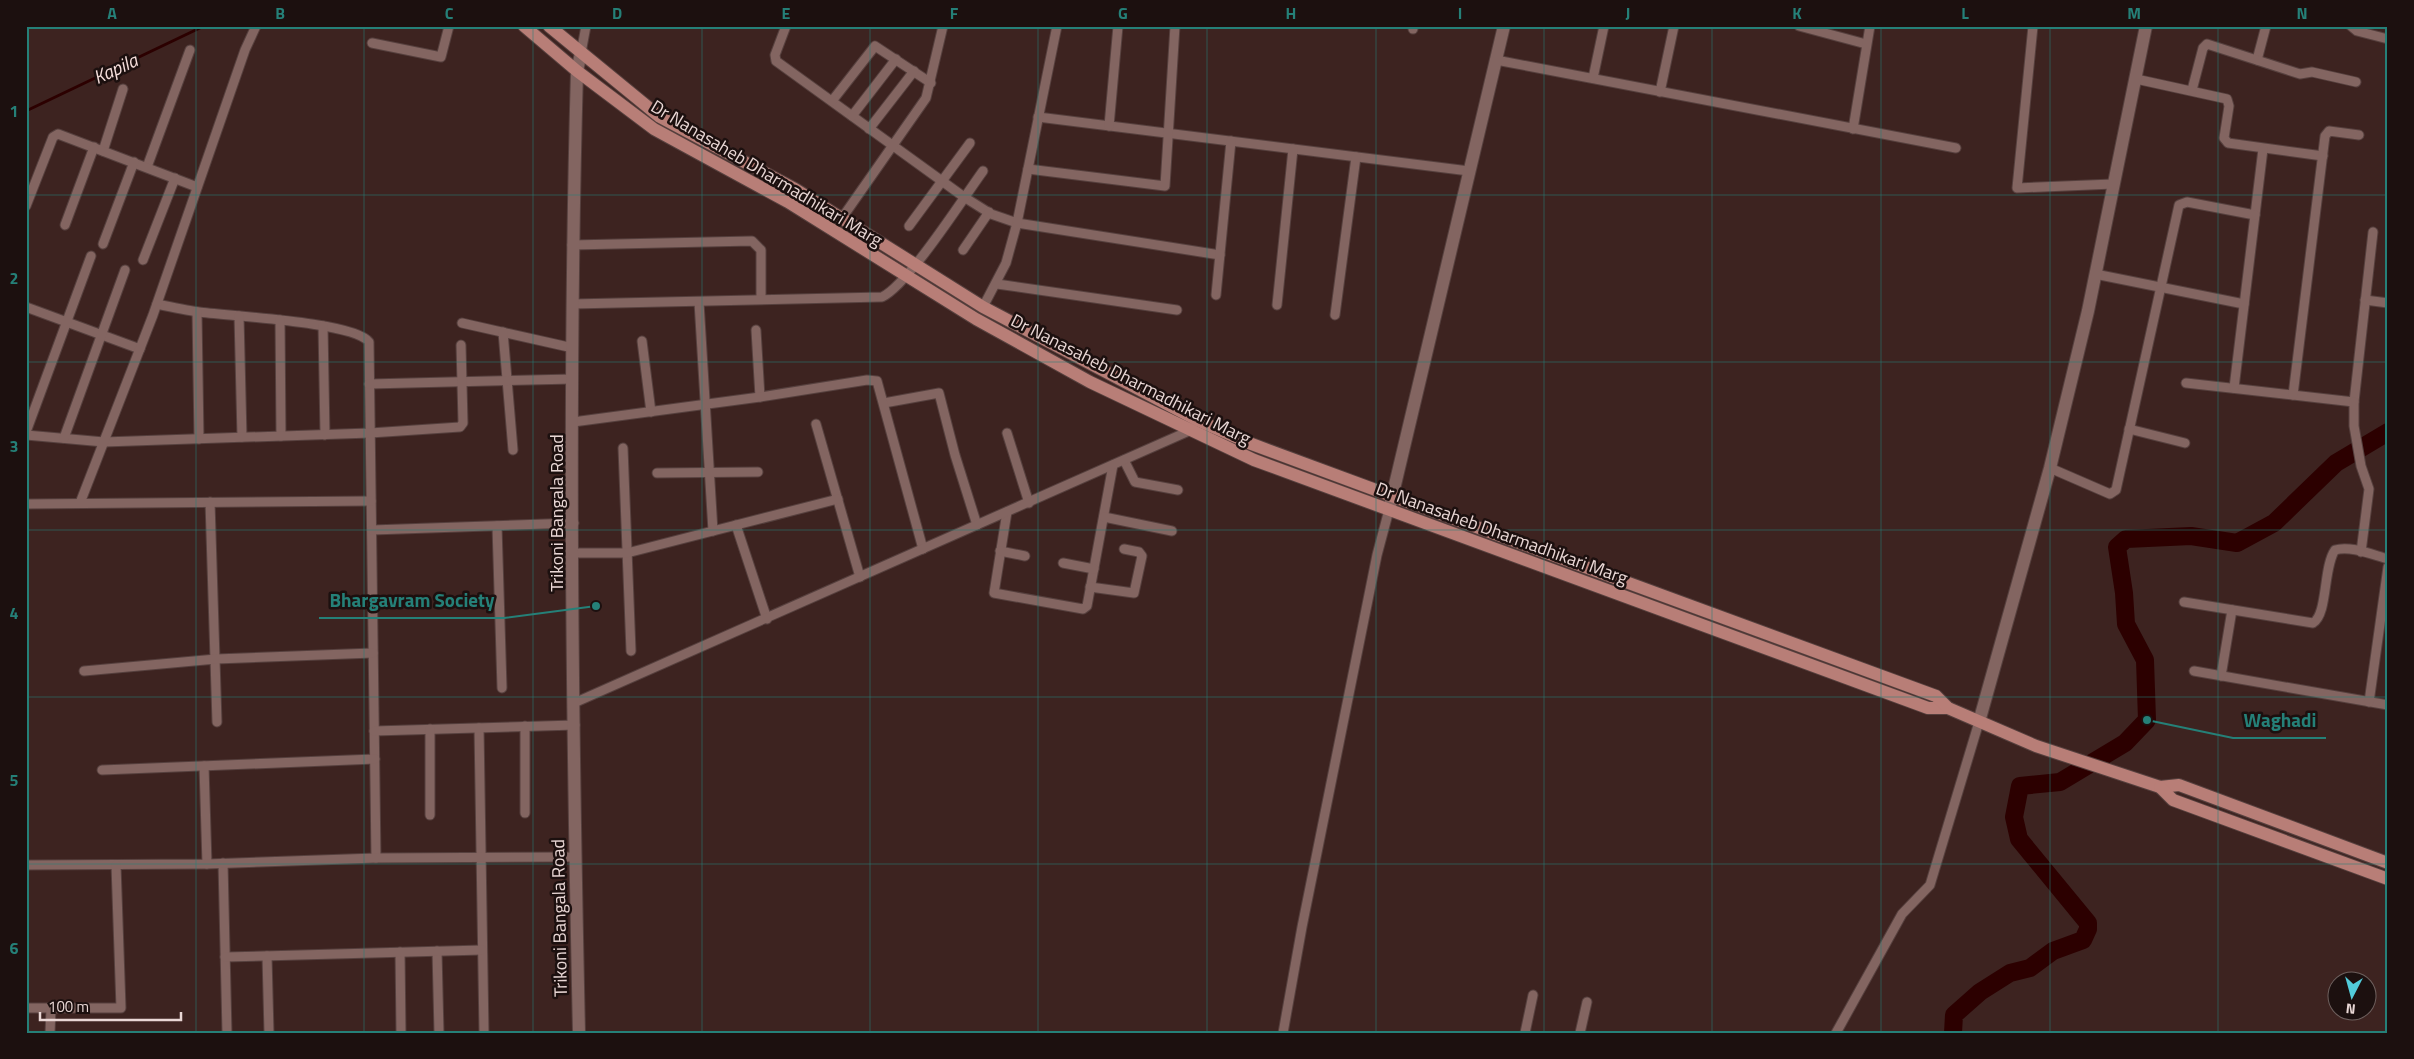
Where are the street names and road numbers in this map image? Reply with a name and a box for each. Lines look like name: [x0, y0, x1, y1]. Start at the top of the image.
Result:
street label: Dr Nanasaheb Dharmadhikari Marg: [646, 93, 888, 253]
street label: Dr Nanasaheb Dharmadhikari Marg: [1006, 307, 1256, 451]
street label: Trikoni Bangala Road: [543, 434, 570, 592]
street label: Dr Nanasaheb Dharmadhikari Marg: [1372, 475, 1632, 591]
street label: Trikoni Bangala Road: [544, 839, 574, 997]

